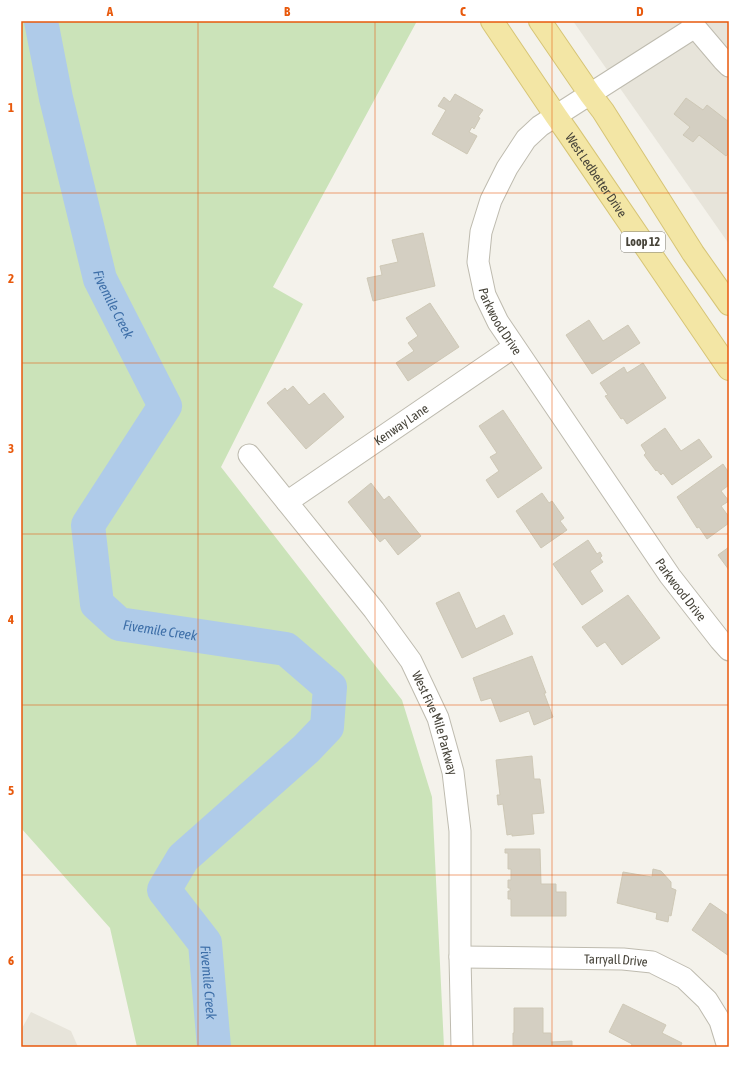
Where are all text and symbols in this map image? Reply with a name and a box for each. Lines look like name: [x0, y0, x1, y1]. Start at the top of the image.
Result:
text: A: [106, 4, 114, 19]
text: B: [284, 4, 291, 19]
text: C: [460, 4, 466, 19]
text: D: [636, 4, 644, 19]
text: 1: [8, 100, 14, 115]
street label: West Ledbetter Drive: [563, 130, 631, 220]
road number: Loop 12: [621, 232, 665, 252]
water label: Fivemile Creek: [90, 268, 137, 342]
text: 2: [8, 271, 14, 286]
street label: Parkwood Drive: [476, 286, 525, 357]
street label: Kenway Lane: [371, 400, 431, 448]
text: 3: [8, 441, 14, 456]
street label: Parkwood Drive: [653, 555, 710, 624]
text: 4: [7, 612, 14, 627]
water label: Fivemile Creek: [122, 617, 199, 644]
street label: West Five Mile Parkway: [409, 669, 461, 777]
text: 5: [8, 783, 14, 798]
water label: Fivemile Creek: [197, 945, 220, 1021]
street label: Tarryall Drive: [584, 951, 649, 969]
text: 6: [8, 953, 14, 968]

